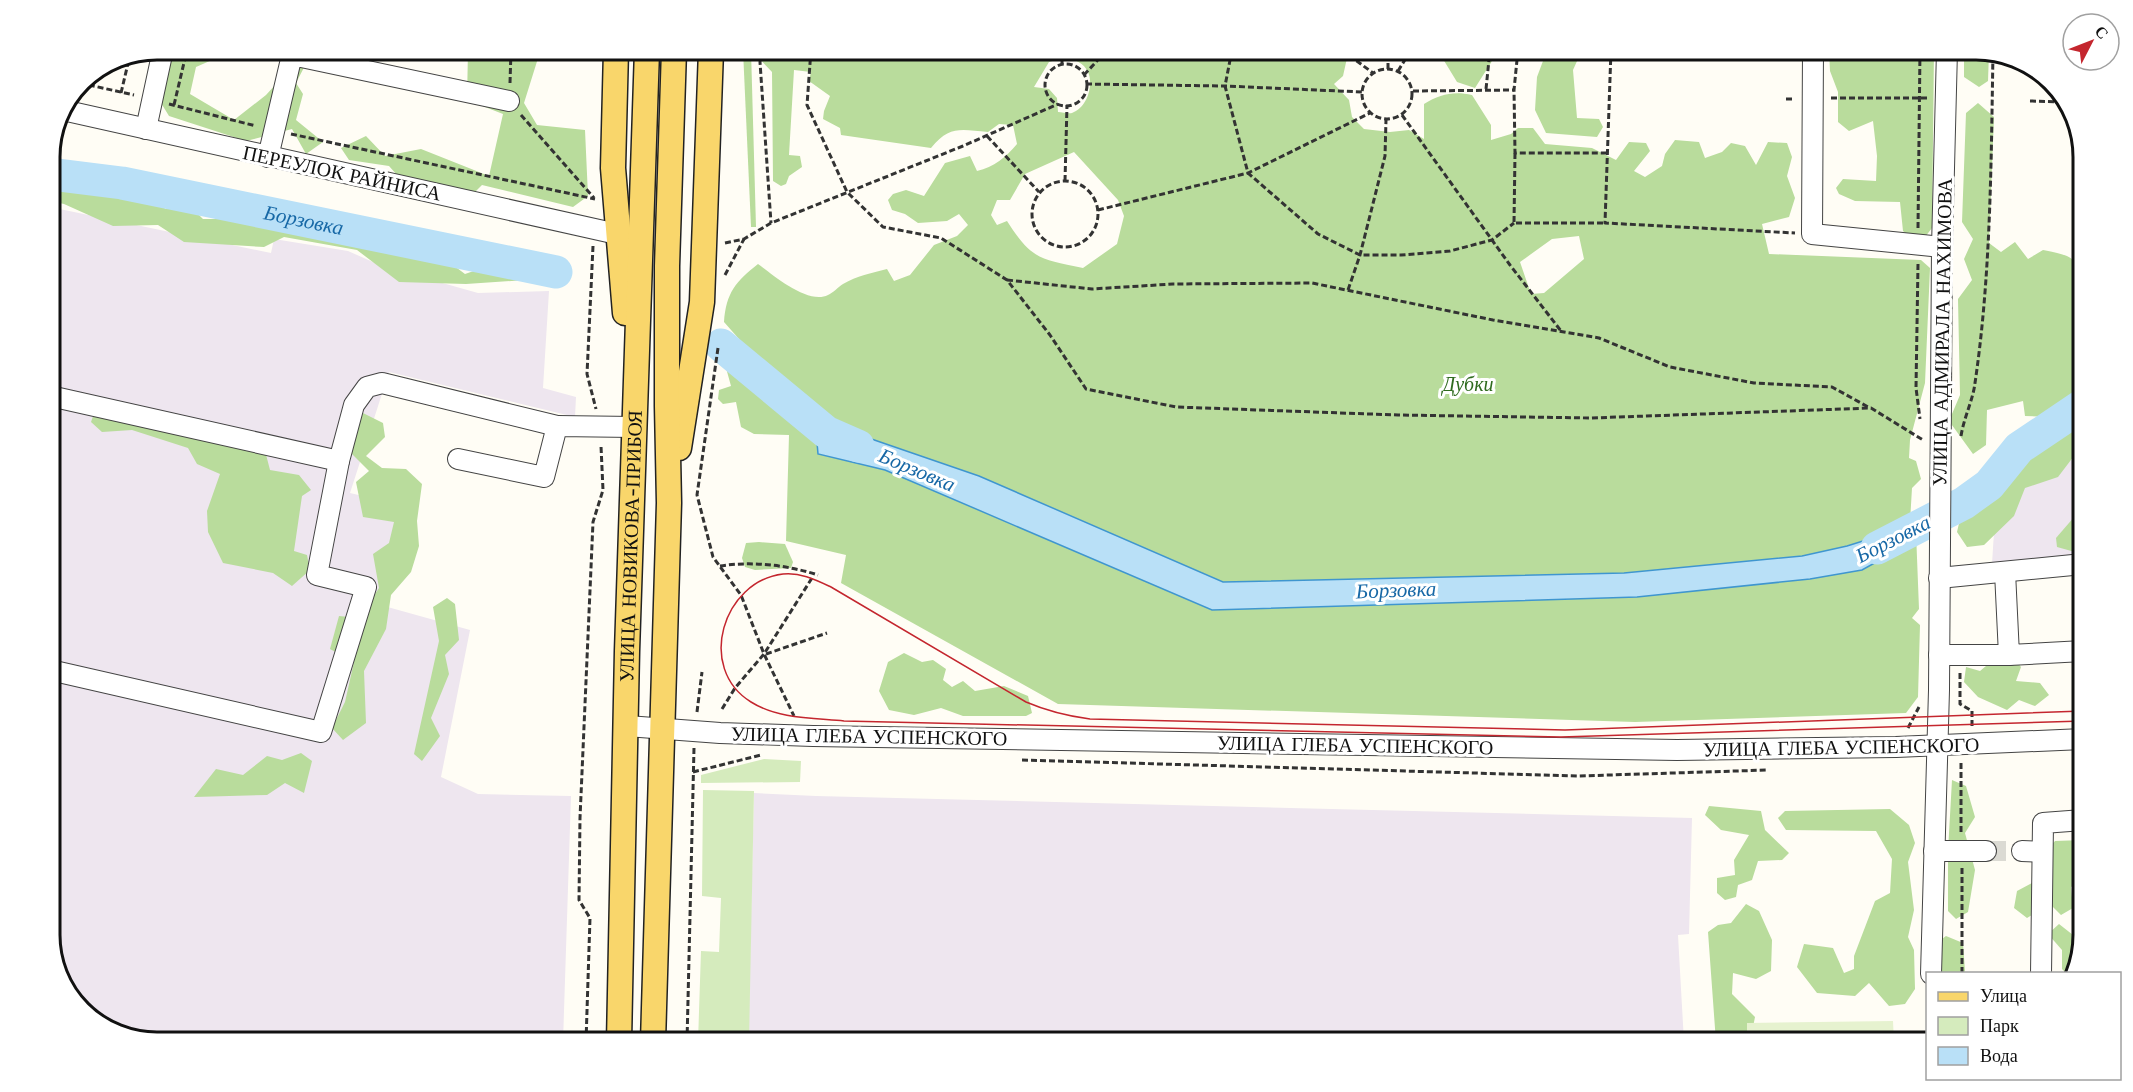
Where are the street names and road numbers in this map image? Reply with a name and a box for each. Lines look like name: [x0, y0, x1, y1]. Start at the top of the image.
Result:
street label: ПЕРЕУЛОК РАЙНИСА: [241, 140, 444, 206]
street label: УЛИЦА АДМИРАЛА НАХИМОВА: [1927, 177, 1957, 486]
street label: УЛИЦА НОВИКОВА-ПРИБОЯ: [614, 410, 647, 682]
street label: УЛИЦА ГЛЕБА УСПЕНСКОГО: [731, 722, 1007, 750]
street label: УЛИЦА ГЛЕБА УСПЕНСКОГО: [1217, 731, 1493, 759]
street label: УЛИЦА ГЛЕБА УСПЕНСКОГО: [1703, 733, 1979, 761]

